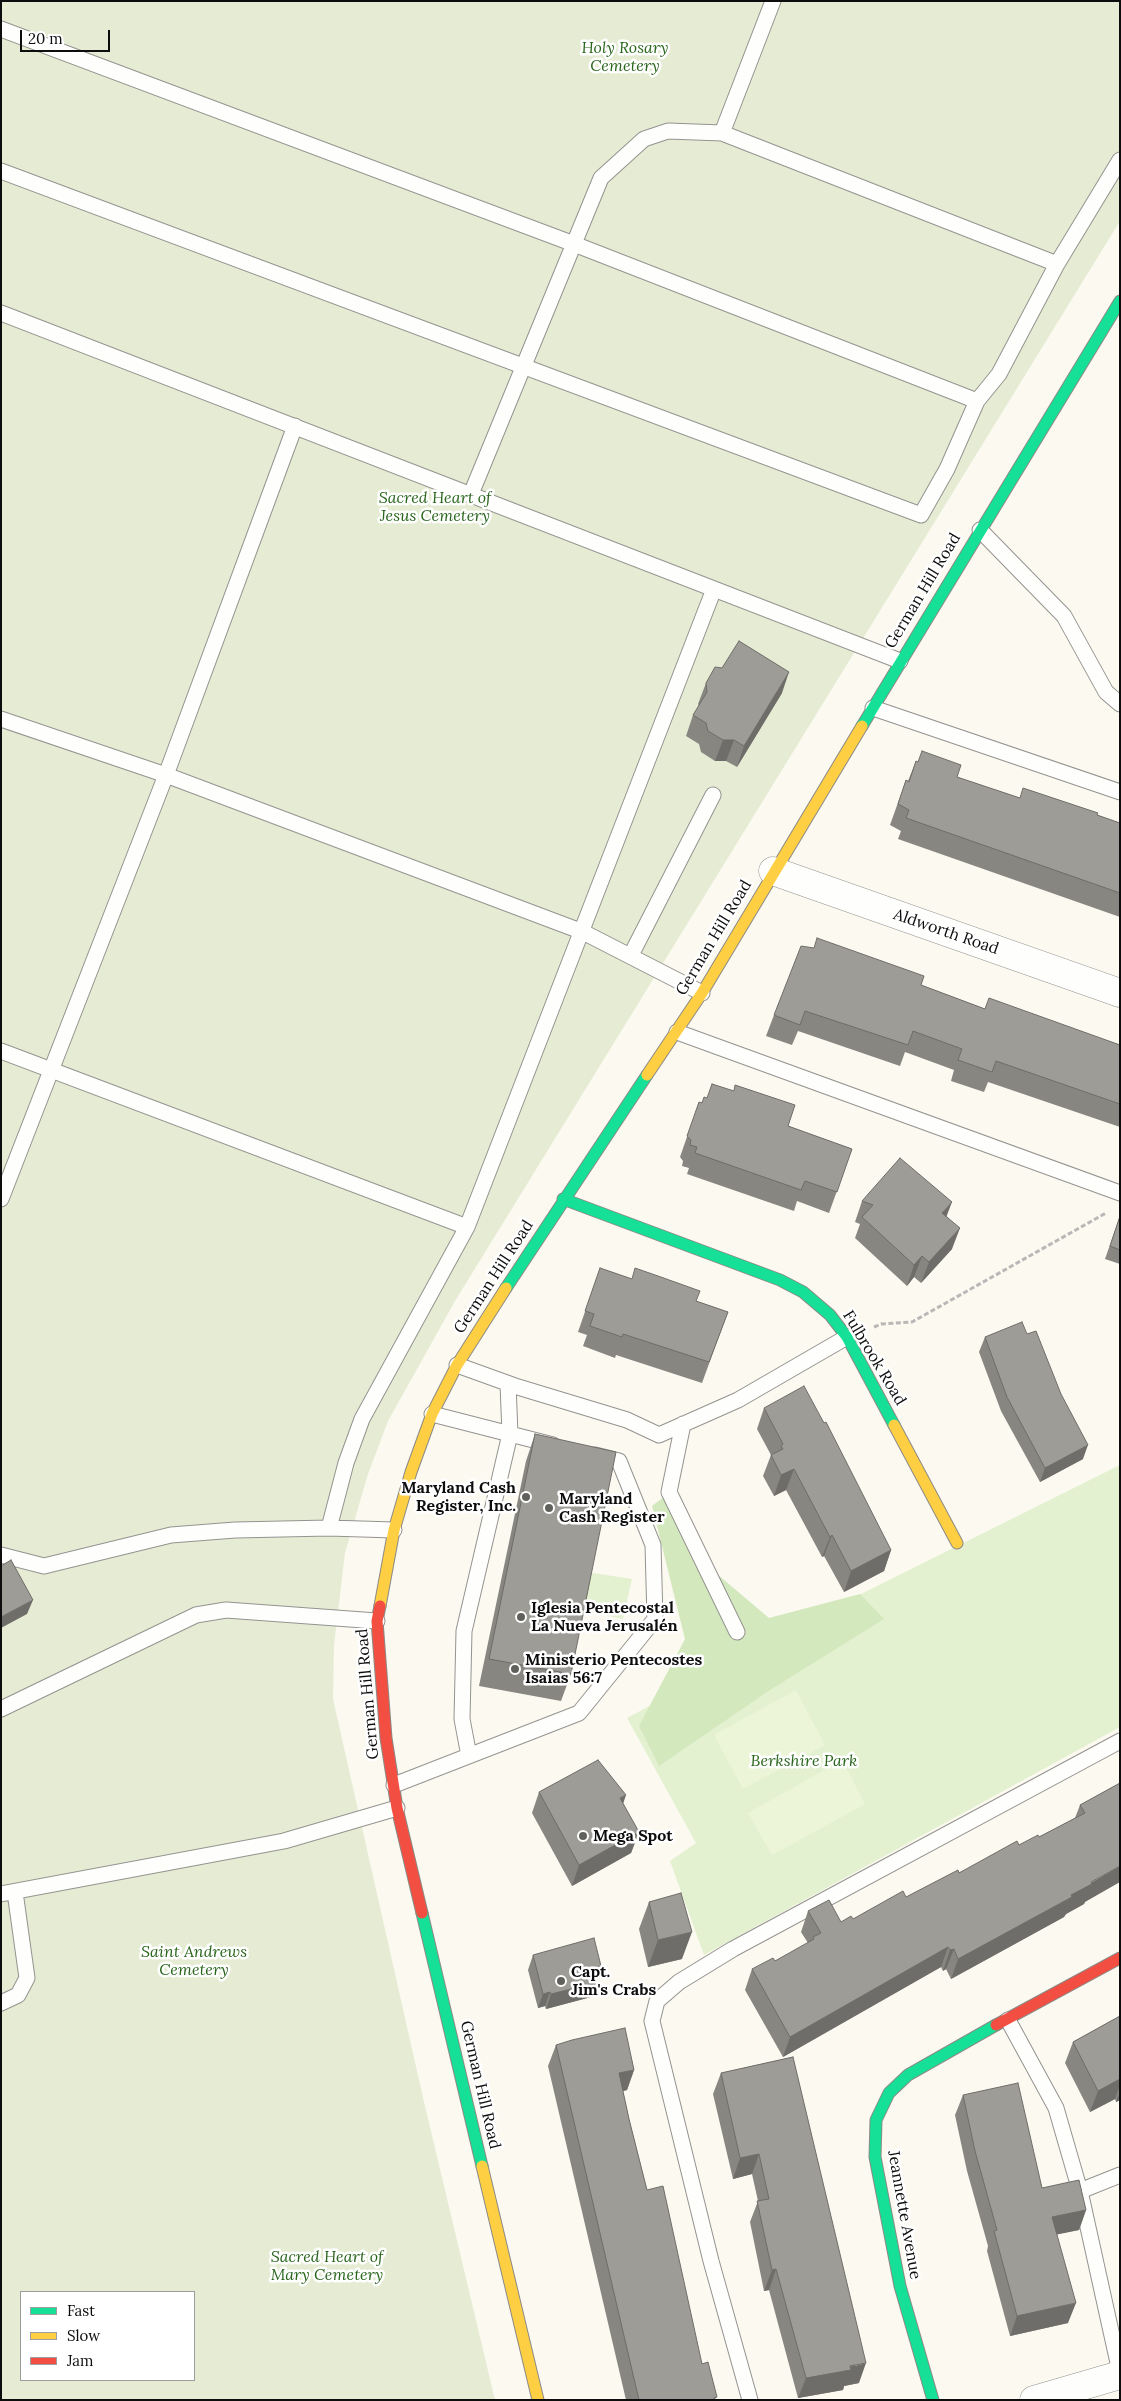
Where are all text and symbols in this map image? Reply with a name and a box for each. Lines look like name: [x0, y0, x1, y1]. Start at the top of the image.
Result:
scale bar: [22, 20, 112, 52]
text: 20 m: [28, 29, 63, 48]
park label: Holy Rosary Cemetery: [581, 38, 669, 76]
park label: Sacred Heart of Jesus Cemetery: [379, 488, 491, 526]
street label: German Hill Road: [881, 530, 965, 652]
street label: German Hill Road: [672, 877, 756, 999]
street label: Aldworth Road: [891, 905, 1001, 959]
street label: German Hill Road: [450, 1217, 538, 1337]
street label: Fulbrook Road: [838, 1307, 910, 1409]
place label: Maryland Cash Register, Inc.: [401, 1478, 516, 1516]
place label: Maryland Cash Register: [559, 1489, 665, 1527]
marker: Maryland Cash Register, Inc.: [520, 1491, 532, 1503]
marker: Maryland Cash Register: [543, 1502, 555, 1514]
place label: Iglesia Pentecostal La Nueva Jerusalén: [531, 1598, 678, 1636]
marker: Iglesia Pentecostal La Nueva Jerusalén: [515, 1611, 527, 1623]
street label: German Hill Road: [353, 1628, 383, 1760]
place label: Ministerio Pentecostes Isaias 56:7: [525, 1650, 702, 1688]
marker: Ministerio Pentecostes Isaias 56:7: [509, 1663, 521, 1675]
park label: Berkshire Park: [751, 1751, 857, 1771]
place label: Mega Spot: [593, 1826, 673, 1846]
marker: Mega Spot: [577, 1830, 589, 1842]
park label: Saint Andrews Cemetery: [141, 1942, 247, 1980]
place label: Capt. Jim's Crabs: [571, 1962, 656, 2000]
marker: Capt. Jim's Crabs: [555, 1975, 567, 1987]
street label: German Hill Road: [456, 2019, 504, 2151]
street label: Jeannette Avenue: [883, 2149, 925, 2281]
park label: Sacred Heart of Mary Cemetery: [271, 2247, 383, 2285]
legend: [20, 2291, 195, 2381]
text: Fast: [67, 2301, 95, 2320]
text: Slow: [67, 2326, 100, 2345]
text: Jam: [67, 2351, 94, 2370]

